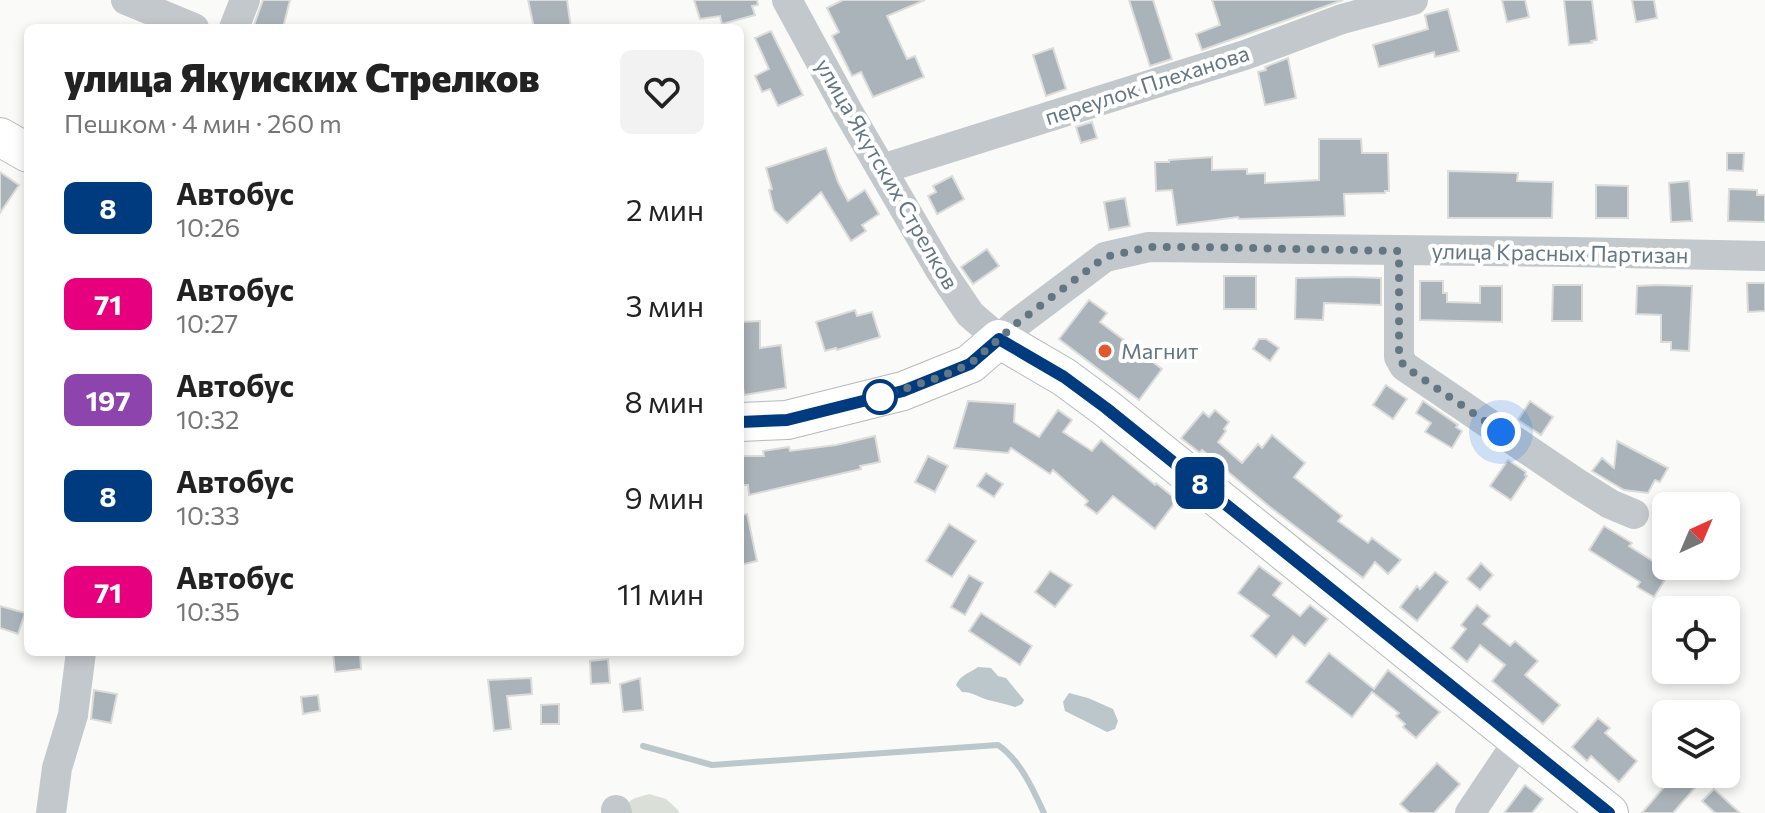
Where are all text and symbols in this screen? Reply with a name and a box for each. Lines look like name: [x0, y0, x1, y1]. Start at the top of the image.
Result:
street label: переулок Плеханова: [1041, 39, 1252, 130]
button: heart: [620, 50, 704, 134]
text: улица Якуиских Стрелков: [64, 53, 540, 100]
street label: улица Якутских Стрелков: [810, 54, 965, 294]
text: Пешком · 4 мин · 260 m: [64, 107, 342, 138]
text: Автобус: [176, 174, 294, 211]
text: 2 мин: [626, 190, 704, 227]
text: 8: [99, 191, 117, 225]
text: 10:26: [176, 211, 240, 242]
street label: улица Красных Партизан: [1431, 237, 1689, 268]
text: Автобус: [176, 270, 294, 307]
text: 3 мин: [625, 286, 704, 323]
text: 71: [94, 287, 122, 321]
text: 10:27: [176, 307, 238, 338]
place label: Магнит: [1121, 337, 1198, 364]
marker: Магнит: [1096, 342, 1114, 360]
text: Автобус: [176, 366, 294, 403]
unlabelled marker: [863, 380, 897, 414]
text: 8 мин: [624, 382, 704, 419]
text: 197: [85, 383, 131, 417]
text: 10:32: [176, 403, 239, 434]
your location: [1481, 412, 1521, 452]
line badge: 8: [1174, 457, 1226, 509]
text: Автобус: [176, 462, 294, 499]
text: 8: [1191, 466, 1209, 500]
text: 9 мин: [624, 478, 704, 515]
text: 8: [99, 479, 117, 513]
north arrow: [1652, 492, 1740, 580]
map controls: [1652, 492, 1740, 788]
text: 10:33: [176, 499, 240, 530]
text: Автобус: [176, 558, 294, 595]
text: 11 мин: [617, 574, 704, 611]
text: 71: [94, 575, 122, 609]
text: 10:35: [176, 595, 240, 626]
button: locate: [1652, 596, 1740, 684]
button: layers: [1652, 700, 1740, 788]

